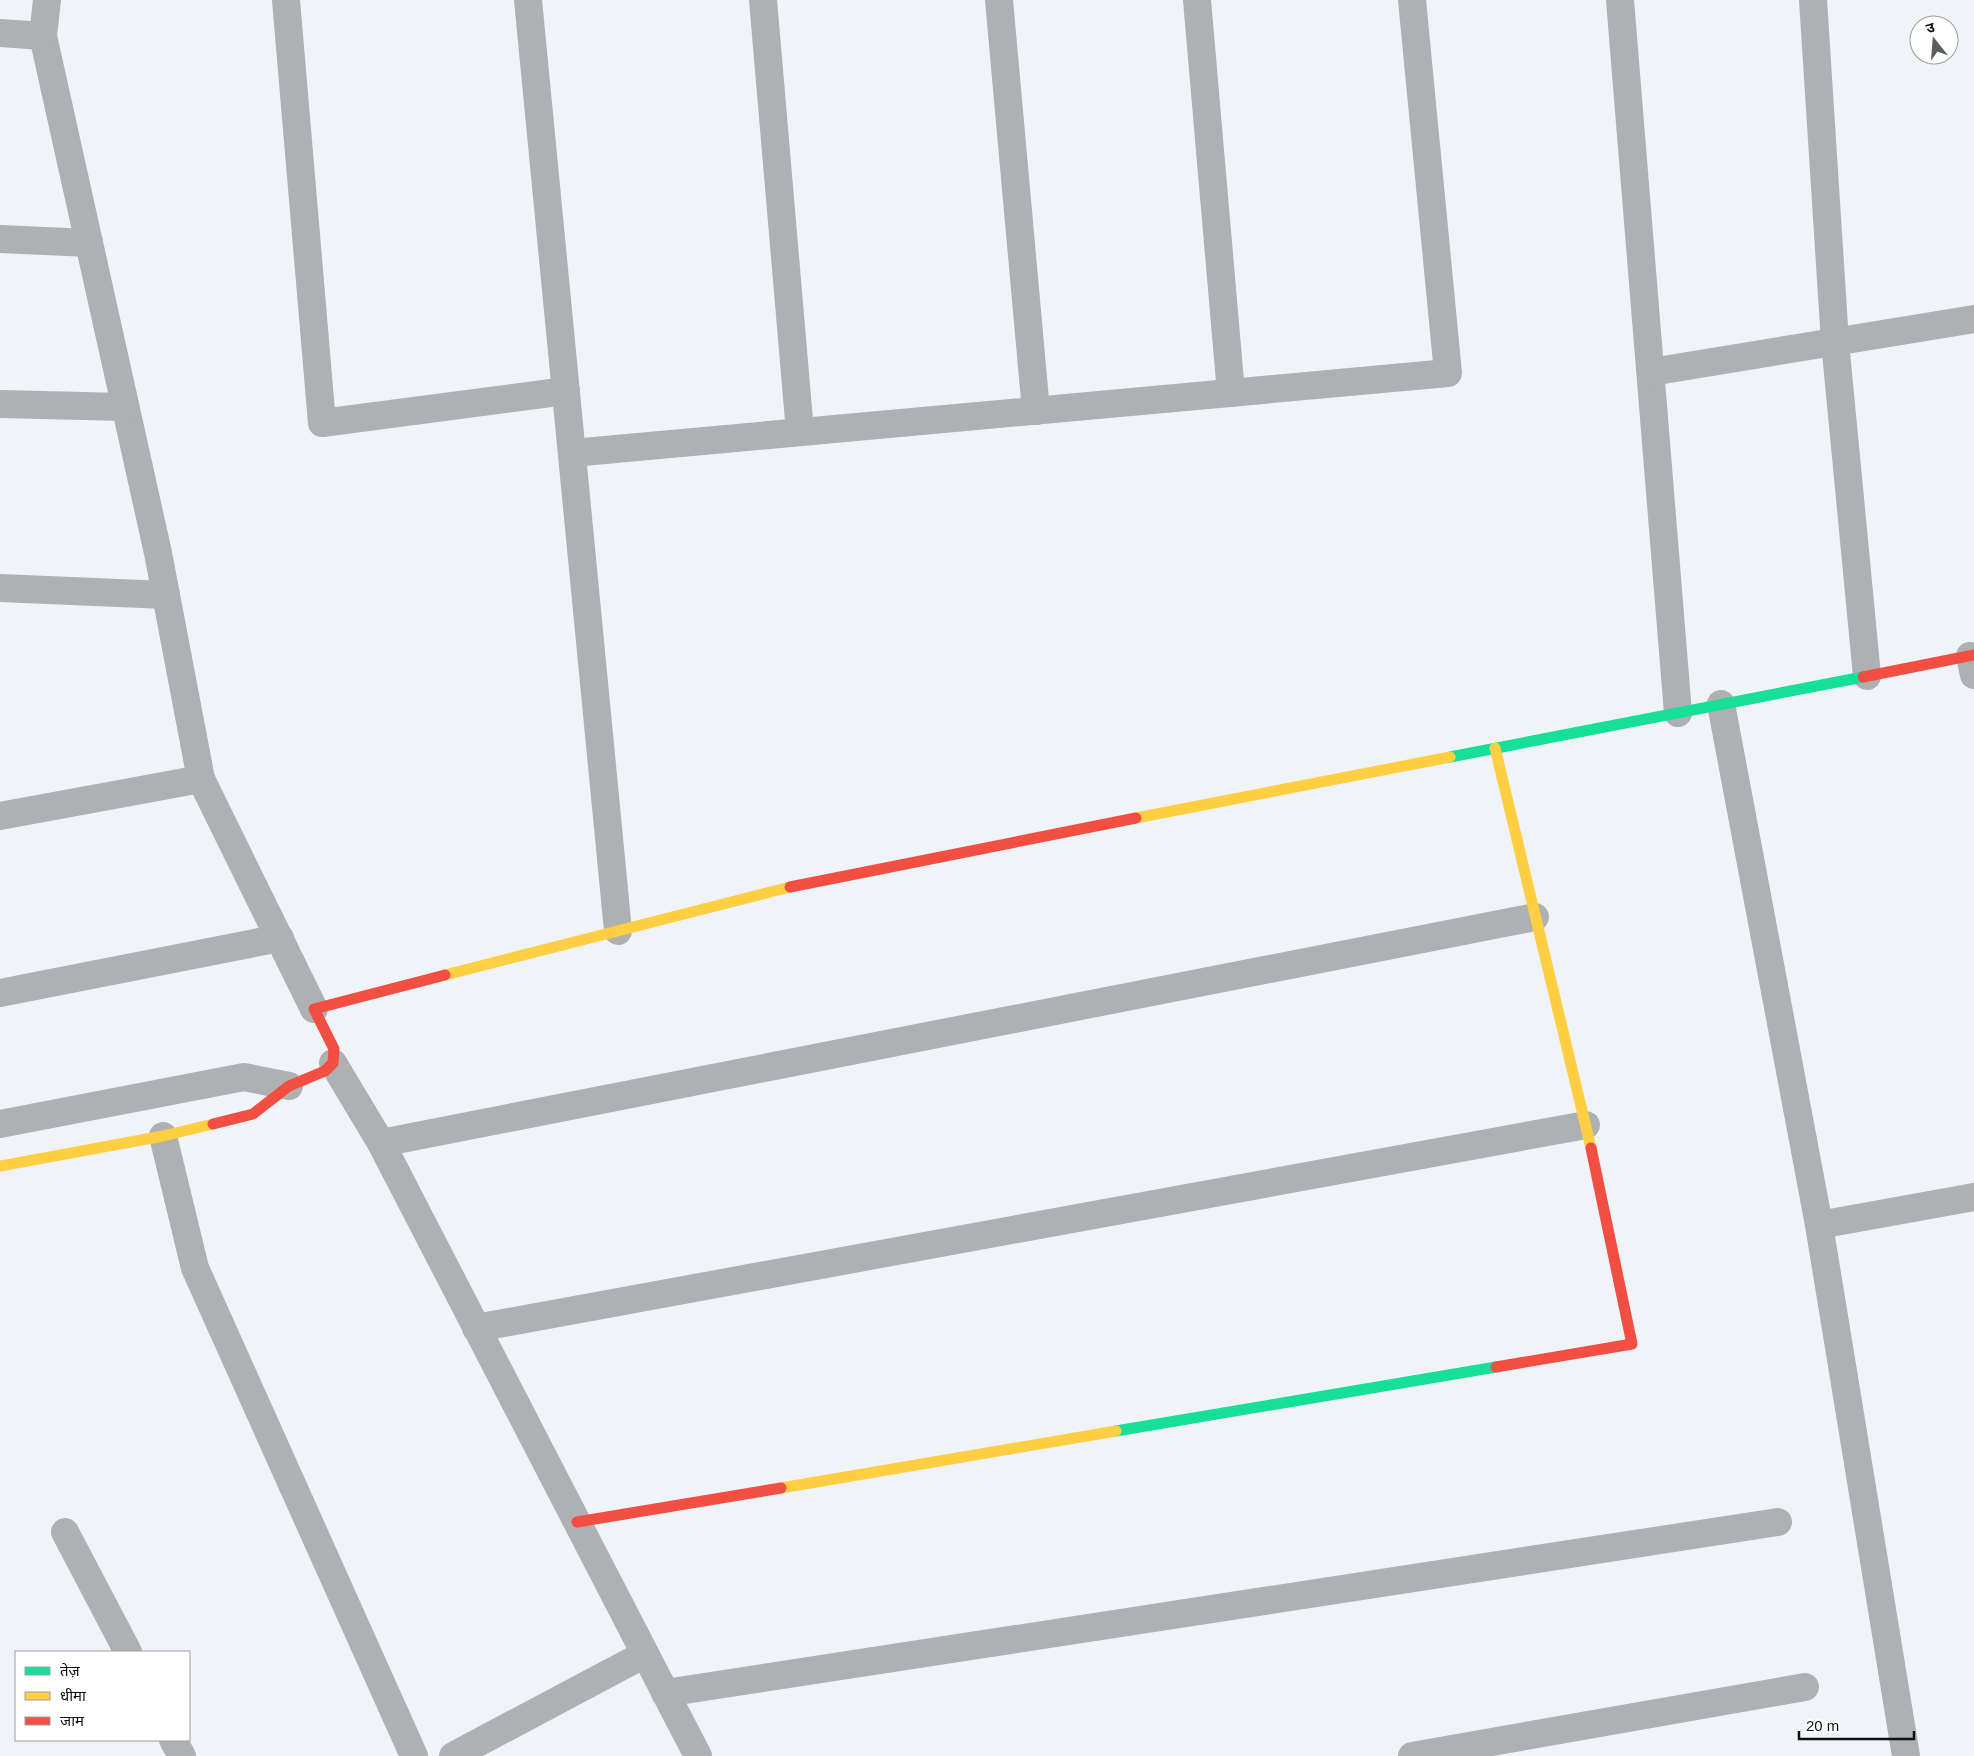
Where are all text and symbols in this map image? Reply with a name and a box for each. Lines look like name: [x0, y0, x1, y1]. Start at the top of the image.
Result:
north arrow: [1909, 15, 1959, 65]
text: उ: [1924, 18, 1937, 36]
legend: [15, 1651, 190, 1741]
text: तेज़: [60, 1662, 81, 1679]
text: धीमा: [60, 1687, 87, 1704]
scale bar: [1799, 1708, 1914, 1740]
text: जाम: [60, 1712, 85, 1729]
text: 20 m: [1806, 1717, 1839, 1734]

